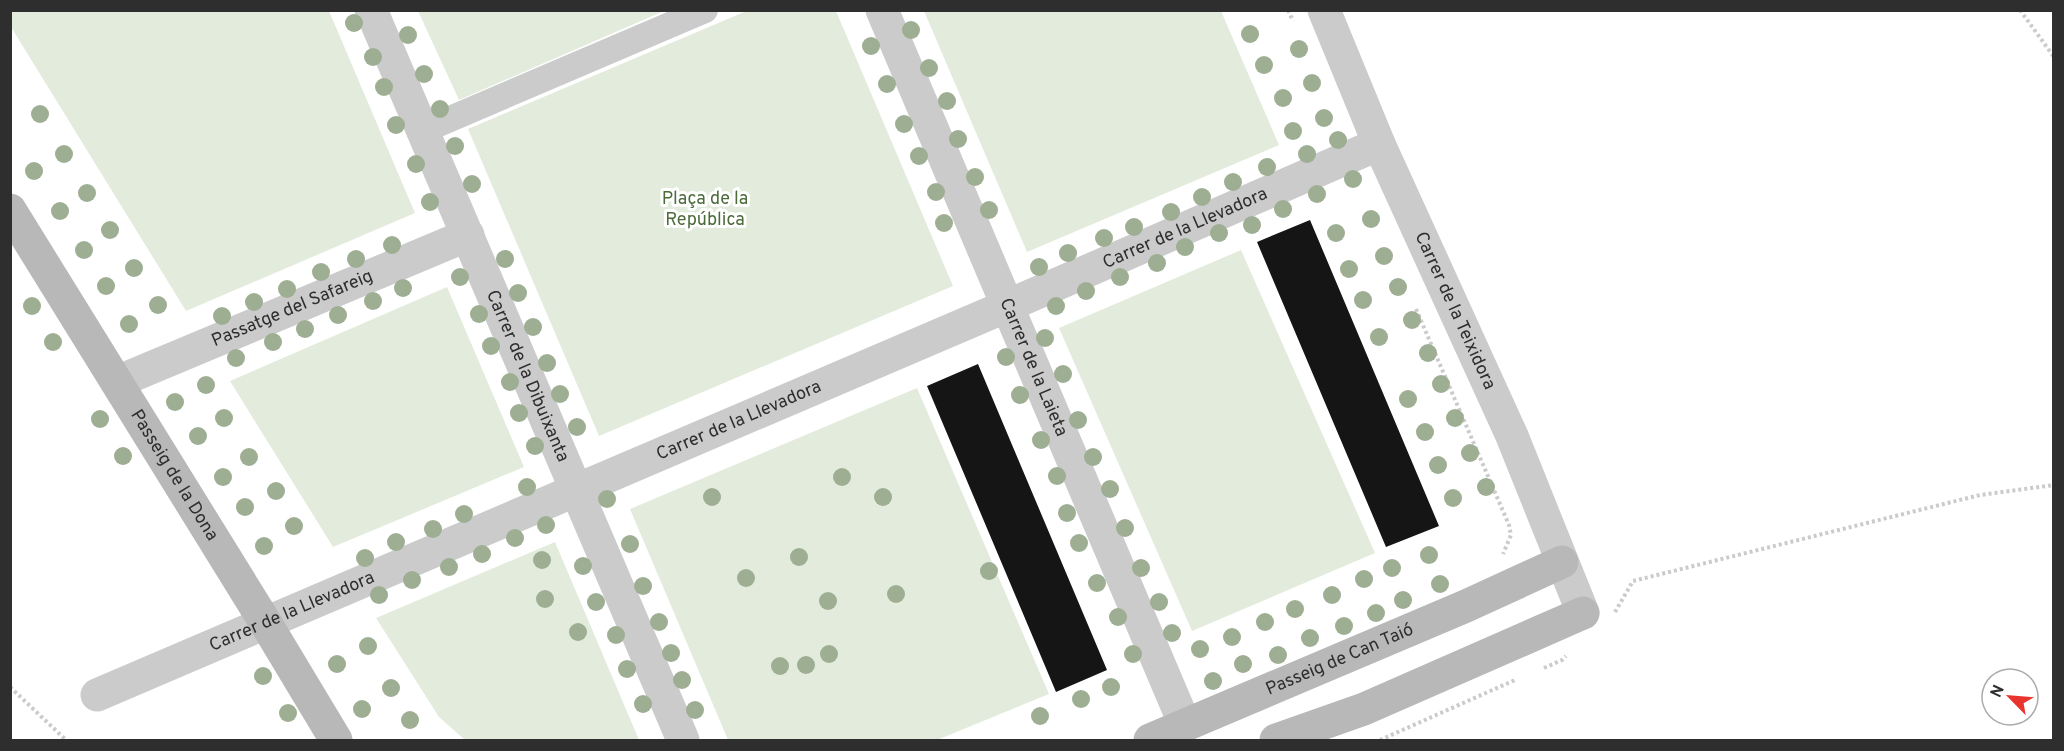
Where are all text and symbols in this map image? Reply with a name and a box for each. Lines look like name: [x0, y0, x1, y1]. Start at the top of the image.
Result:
street label: Carrer de la Llevadora: [1099, 182, 1271, 274]
park label: Plaça de la República: [662, 188, 748, 232]
street label: Carrer de la Teixidora: [1409, 228, 1501, 393]
street label: Passatge del Safareig: [208, 265, 376, 353]
street label: Carrer de la Dibuixanta: [481, 287, 574, 465]
street label: Carrer de la Laieta: [994, 295, 1073, 440]
street label: Carrer de la Llevadora: [653, 375, 825, 466]
street label: Passeig de la Dona: [125, 405, 223, 545]
street label: Carrer de la Llevadora: [206, 566, 378, 657]
street label: Passeig de Can Taió: [1262, 618, 1417, 701]
north arrow: [1980, 667, 2040, 727]
text: N: [1987, 682, 2010, 701]

